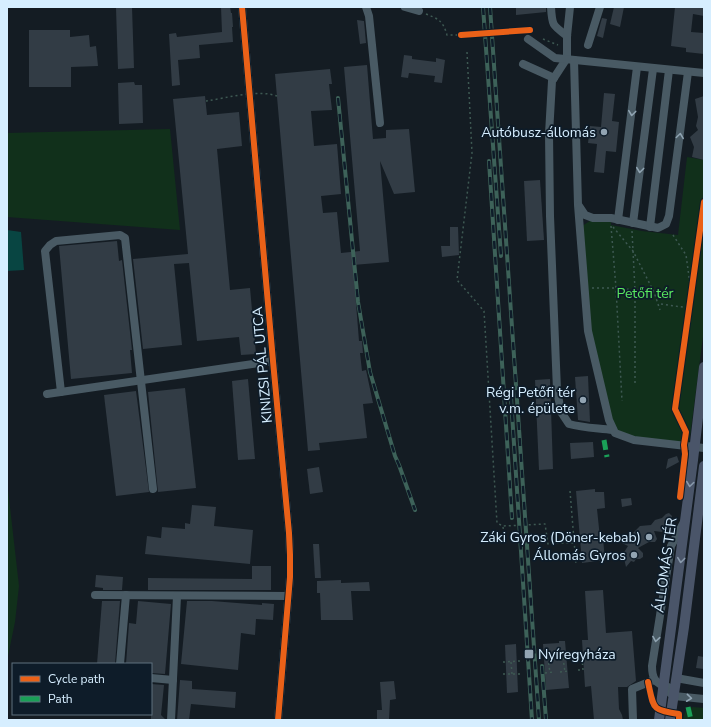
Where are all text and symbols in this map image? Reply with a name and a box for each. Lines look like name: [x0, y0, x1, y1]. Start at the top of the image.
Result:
one-way arrow: [627, 110, 636, 116]
place label: Autóbusz-állomás: [481, 123, 596, 142]
marker: Autóbusz-állomás: [599, 127, 609, 137]
one-way arrow: [675, 133, 684, 139]
one-way arrow: [636, 167, 645, 173]
park label: Petőfi tér: [616, 284, 674, 303]
street label: KINIZSI PÁL UTCA: [248, 306, 277, 424]
place label: Régi Petőfi tér v.m. épülete: [486, 383, 575, 418]
marker: Régi Petőfi tér v.m. épülete: [578, 395, 588, 405]
one-way arrow: [686, 481, 695, 487]
street label: ÁLLOMÁS TÉR: [649, 516, 682, 614]
place label: Záki Gyros (Döner-kebab): [480, 528, 641, 547]
marker: Záki Gyros (Döner-kebab): [644, 532, 654, 542]
place label: Állomás Gyros: [533, 546, 626, 565]
marker: Állomás Gyros: [629, 550, 639, 560]
one-way arrow: [676, 557, 685, 563]
one-way arrow: [652, 636, 661, 642]
place label: Nyíregyháza: [538, 645, 616, 664]
marker: Nyíregyháza: [523, 648, 535, 660]
legend: [12, 663, 152, 715]
text: Cycle path: [48, 671, 105, 687]
text: Path: [48, 691, 73, 707]
one-way arrow: [686, 693, 692, 702]

